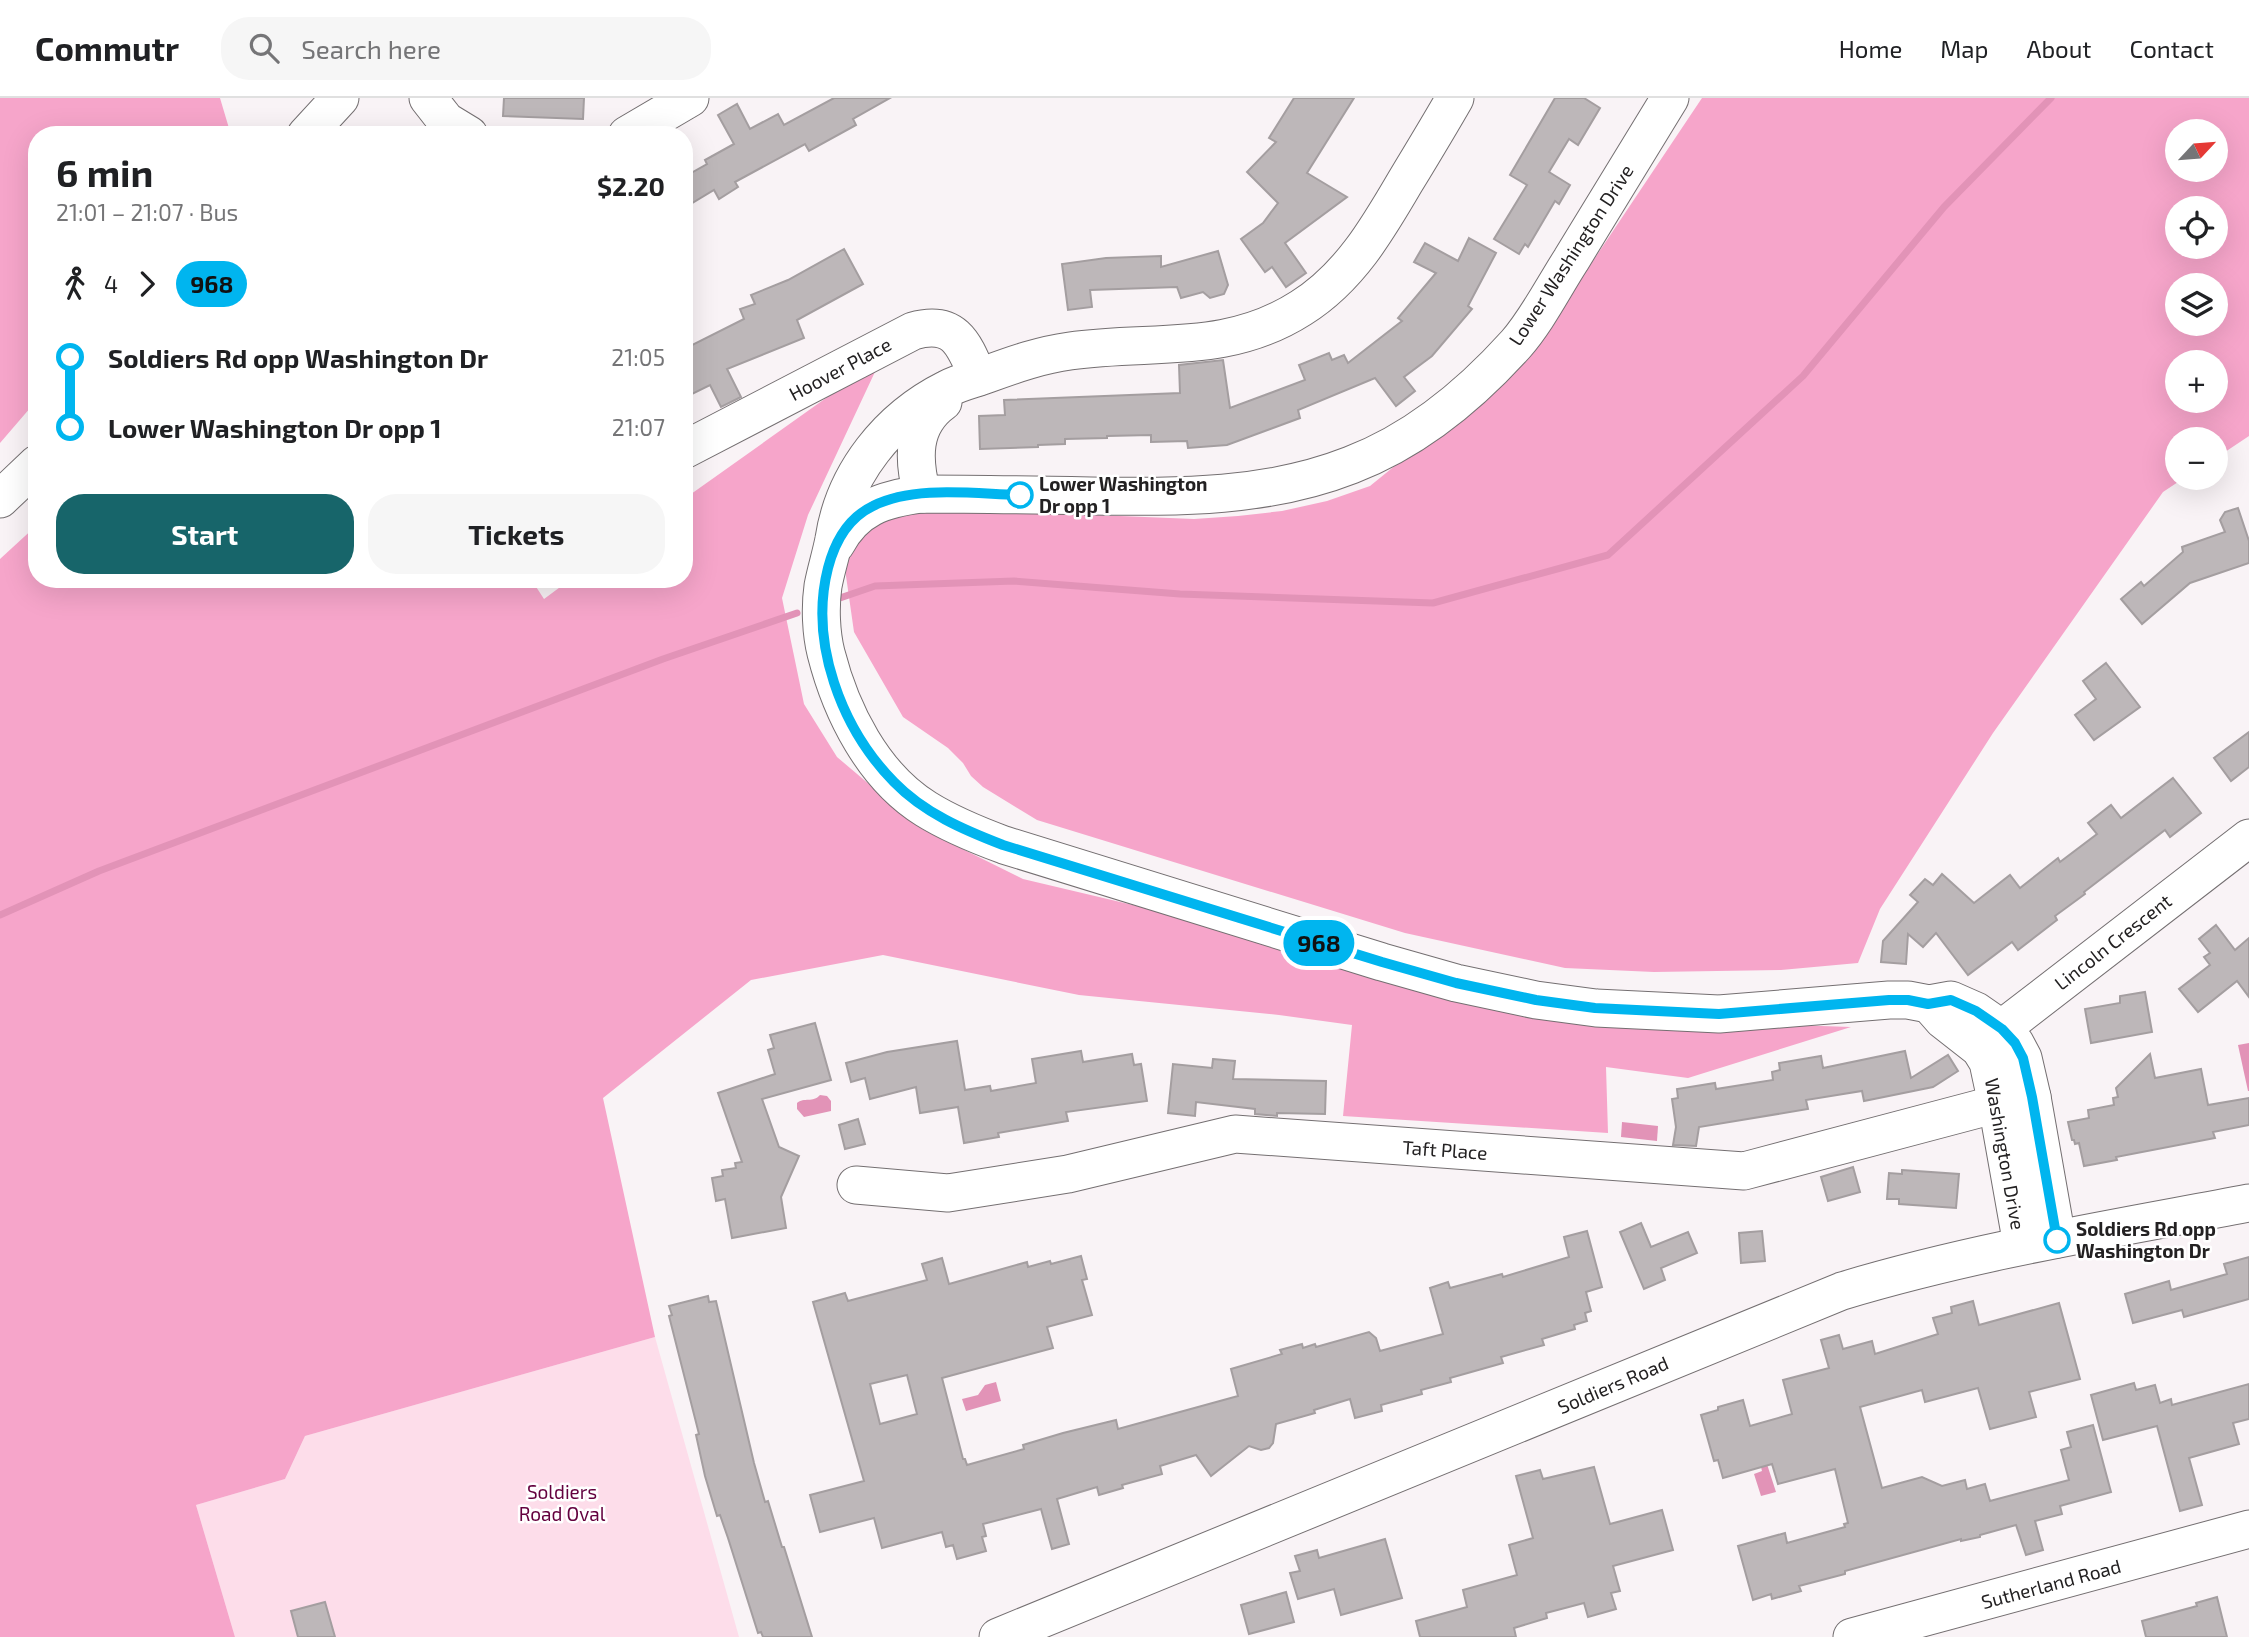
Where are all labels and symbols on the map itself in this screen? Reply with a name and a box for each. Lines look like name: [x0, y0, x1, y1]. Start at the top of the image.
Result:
north arrow: [2165, 119, 2228, 182]
street label: Lower Washington Drive: [1503, 160, 1638, 350]
street label: Hoover Place: [785, 332, 895, 405]
place label: Lower Washington Dr opp 1: [1039, 472, 1208, 517]
marker: Lower Washington Dr opp 1: [1007, 482, 1033, 508]
street label: Lincoln Crescent: [2050, 889, 2176, 994]
line badge: 968: [1279, 920, 1359, 966]
street label: Washington Drive: [1981, 1076, 2030, 1232]
street label: Taft Place: [1402, 1135, 1488, 1164]
place label: Soldiers Rd opp Washington Dr: [2076, 1217, 2216, 1262]
marker: Soldiers Rd opp Washington Dr: [2044, 1227, 2070, 1253]
street label: Soldiers Road: [1554, 1351, 1672, 1418]
park label: Soldiers Road Oval: [519, 1480, 606, 1525]
street label: Sutherland Road: [1979, 1554, 2123, 1613]

